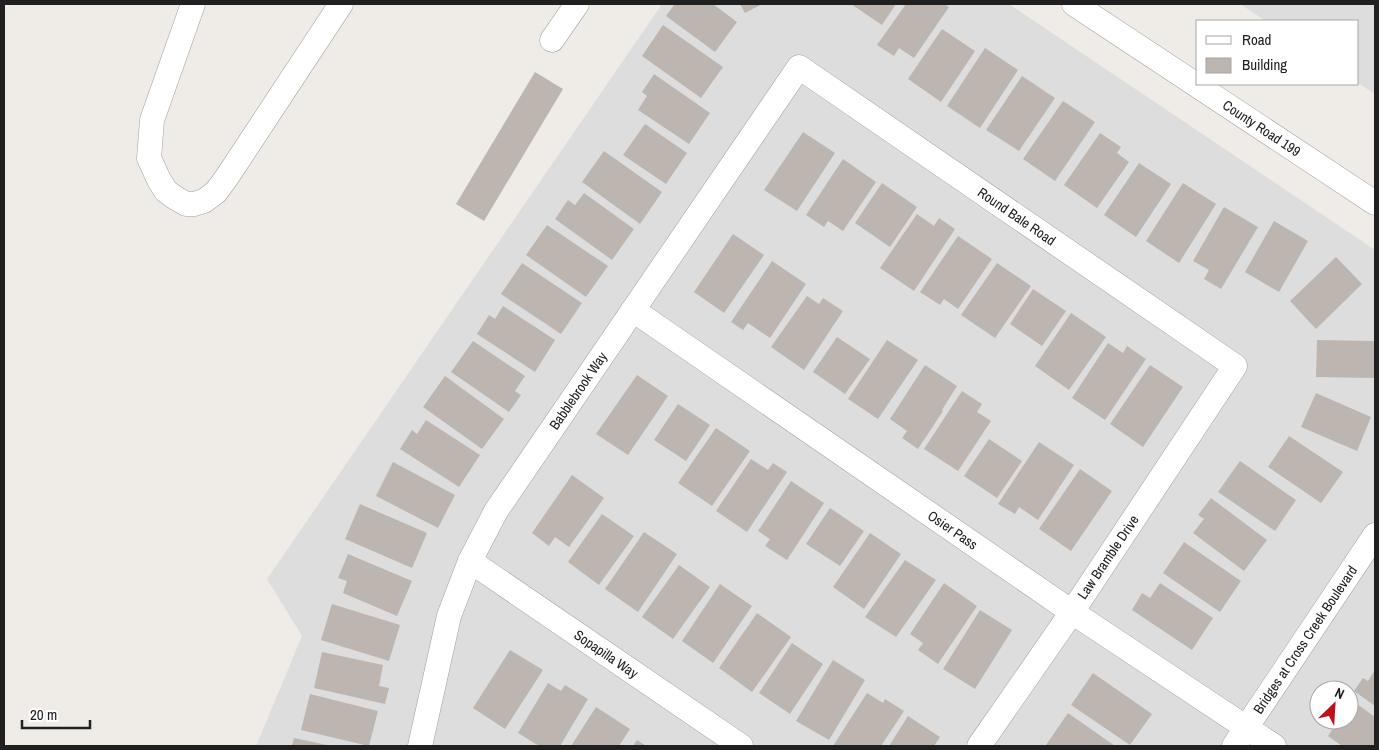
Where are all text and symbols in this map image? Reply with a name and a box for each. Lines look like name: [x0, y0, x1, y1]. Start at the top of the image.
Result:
legend: [1196, 20, 1359, 85]
text: Road: [1242, 29, 1271, 50]
text: Building: [1242, 54, 1287, 75]
street label: County Road 199: [1219, 96, 1304, 160]
street label: Round Bale Road: [974, 183, 1059, 249]
street label: Babblebrook Way: [545, 348, 611, 433]
street label: Osier Pass: [924, 506, 981, 554]
street label: Law Bramble Drive: [1073, 512, 1143, 602]
street label: Bridges at Cross Creek Boulevard: [1249, 562, 1361, 717]
street label: Sopapilla Way: [571, 626, 642, 682]
north arrow: [1309, 680, 1359, 730]
text: N: [1332, 683, 1347, 703]
scale bar: [22, 698, 90, 730]
text: 20 m: [30, 704, 57, 725]

